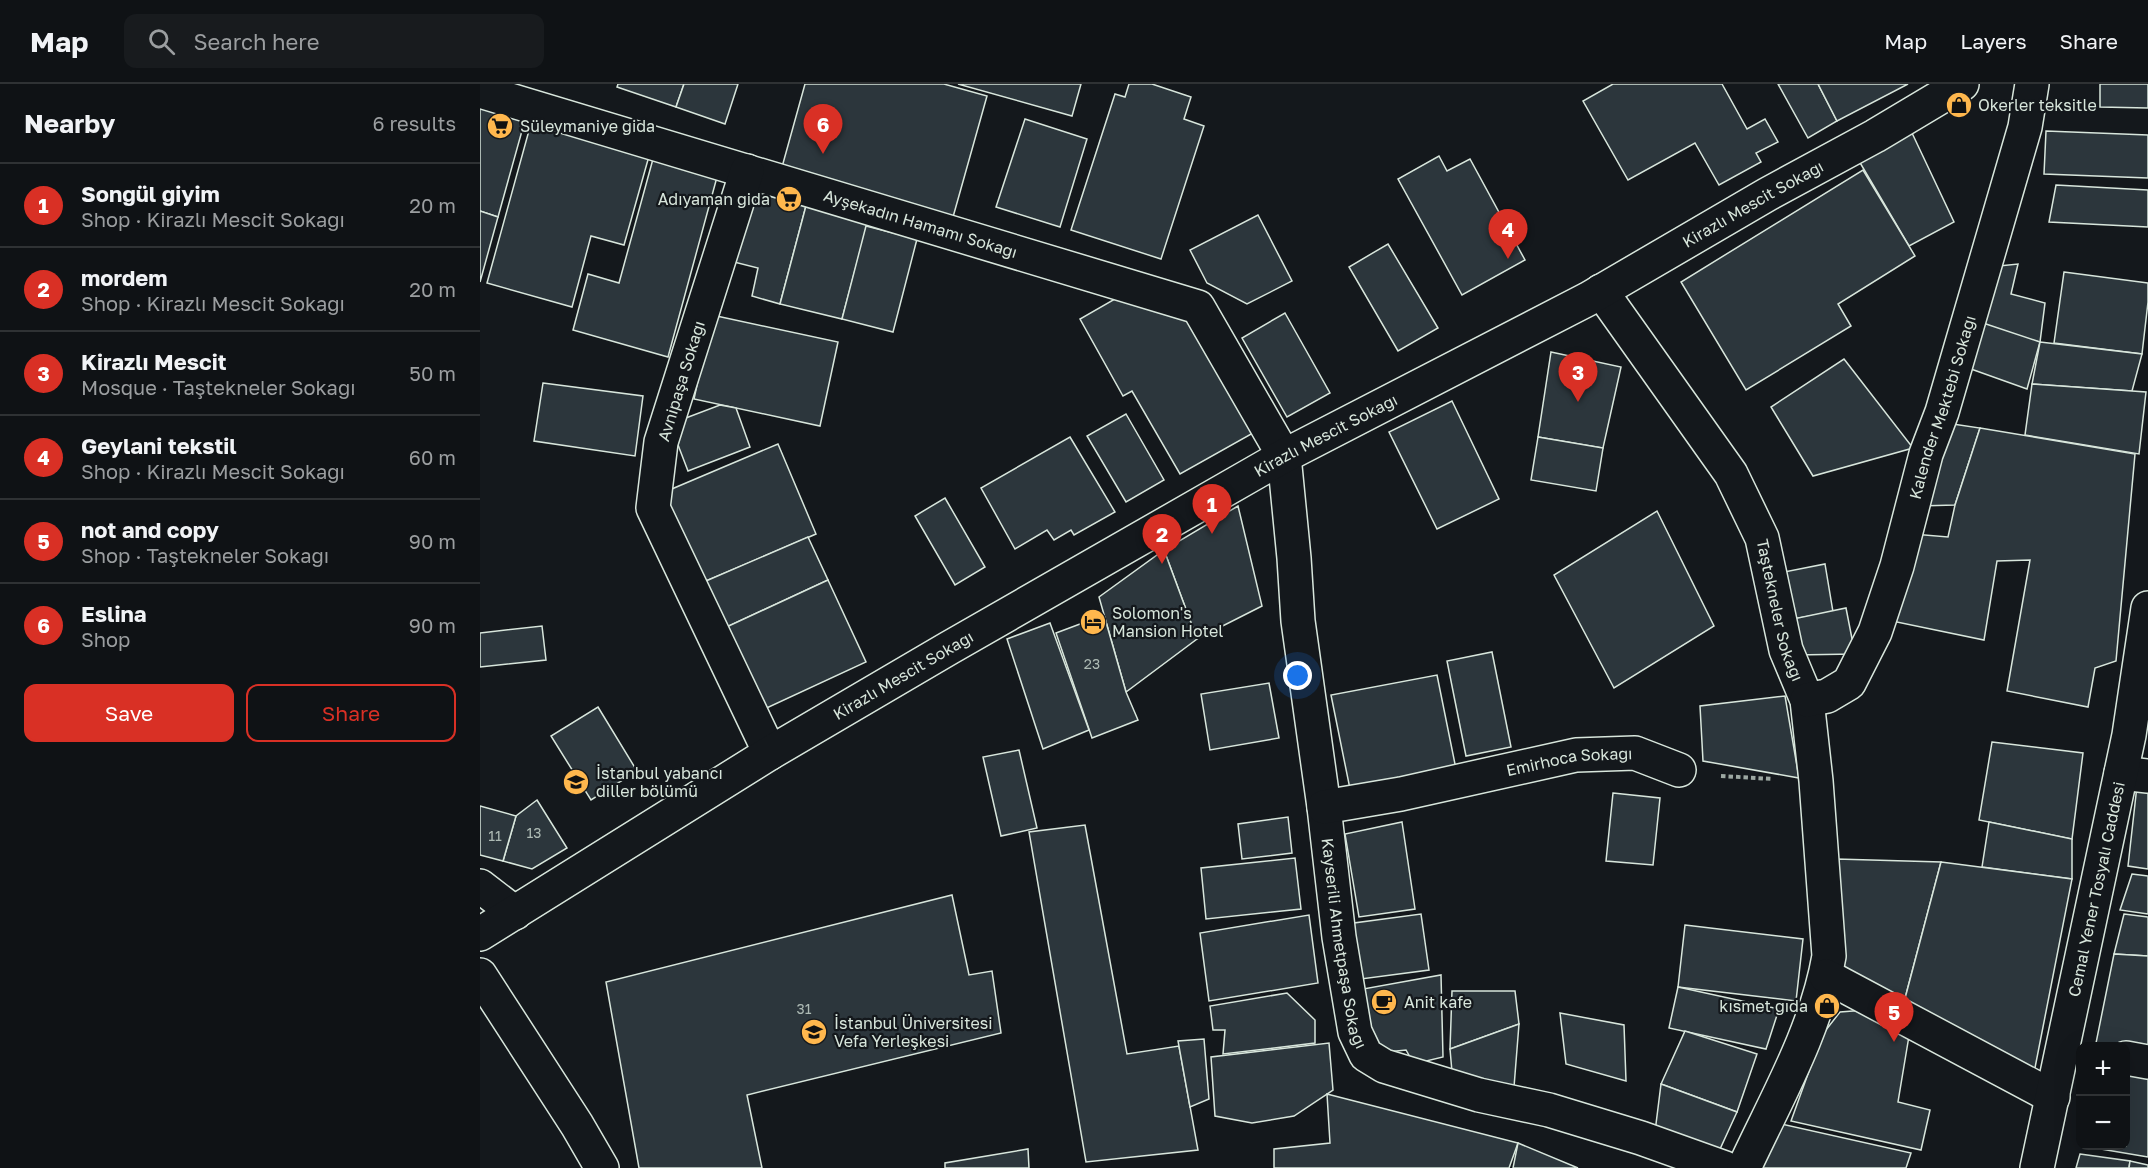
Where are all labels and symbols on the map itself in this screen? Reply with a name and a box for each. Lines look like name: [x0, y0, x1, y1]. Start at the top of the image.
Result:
shop icon: Okerler teksitle: [1944, 90, 1974, 120]
place label: Okerler teksitle: [1978, 95, 2097, 115]
pin: 6: [804, 104, 842, 154]
supermarket icon: Süleymaniye gida: [485, 111, 515, 141]
place label: Süleymaniye gida: [520, 116, 655, 136]
street label: Kirazlı Mescit Sokağı: [1679, 156, 1827, 252]
supermarket icon: Adıyaman gida: [774, 184, 804, 214]
street label: Ayşekadın Hamamı Sokağı: [821, 185, 1020, 262]
place label: Adıyaman gida: [658, 189, 770, 209]
pin: 4: [1488, 210, 1528, 259]
street label: Kalender Mektebi Sokağı: [1905, 313, 1980, 501]
street label: Avnipaşa Sokağı: [653, 318, 709, 444]
pin: 3: [1558, 352, 1598, 402]
street label: Kirazlı Mescit Sokağı: [1250, 389, 1401, 481]
pin: 1: [1192, 484, 1232, 534]
pin: 2: [1142, 514, 1182, 564]
street label: Taştekneler Sokağı: [1752, 537, 1808, 684]
place label: Solomon's Mansion Hotel: [1112, 603, 1223, 641]
hotel icon: Solomon's Mansion Hotel: [1078, 607, 1108, 637]
street label: Kirazlı Mescit Sokağı: [829, 626, 977, 724]
house number: 23: [1084, 655, 1100, 672]
your location: [1283, 661, 1312, 690]
street label: Emirhoca Sokağı: [1504, 743, 1633, 780]
place label: İstanbul yabancı diller bölümü: [596, 763, 723, 801]
school or university icon: İstanbul yabancı diller bölümü: [561, 767, 591, 797]
street label: Cemal Yener Tosyalı Caddesi: [2064, 780, 2129, 999]
house number: 13: [527, 824, 541, 841]
house number: 11: [488, 827, 502, 844]
street label: Kayserili Ahmetpaşa Sokağı: [1318, 837, 1371, 1052]
cafe icon: Anit kafe: [1369, 987, 1399, 1017]
shop icon: kısmet gıda: [1812, 991, 1842, 1021]
place label: Anit kafe: [1404, 992, 1472, 1012]
pin: 5: [1874, 992, 1914, 1042]
place label: kısmet gıda: [1719, 996, 1808, 1016]
house number: 31: [797, 1000, 812, 1017]
place label: İstanbul Üniversitesi Vefa Yerleşkesi: [834, 1013, 993, 1051]
school or university icon: İstanbul Üniversitesi Vefa Yerleşkesi: [799, 1017, 829, 1047]

